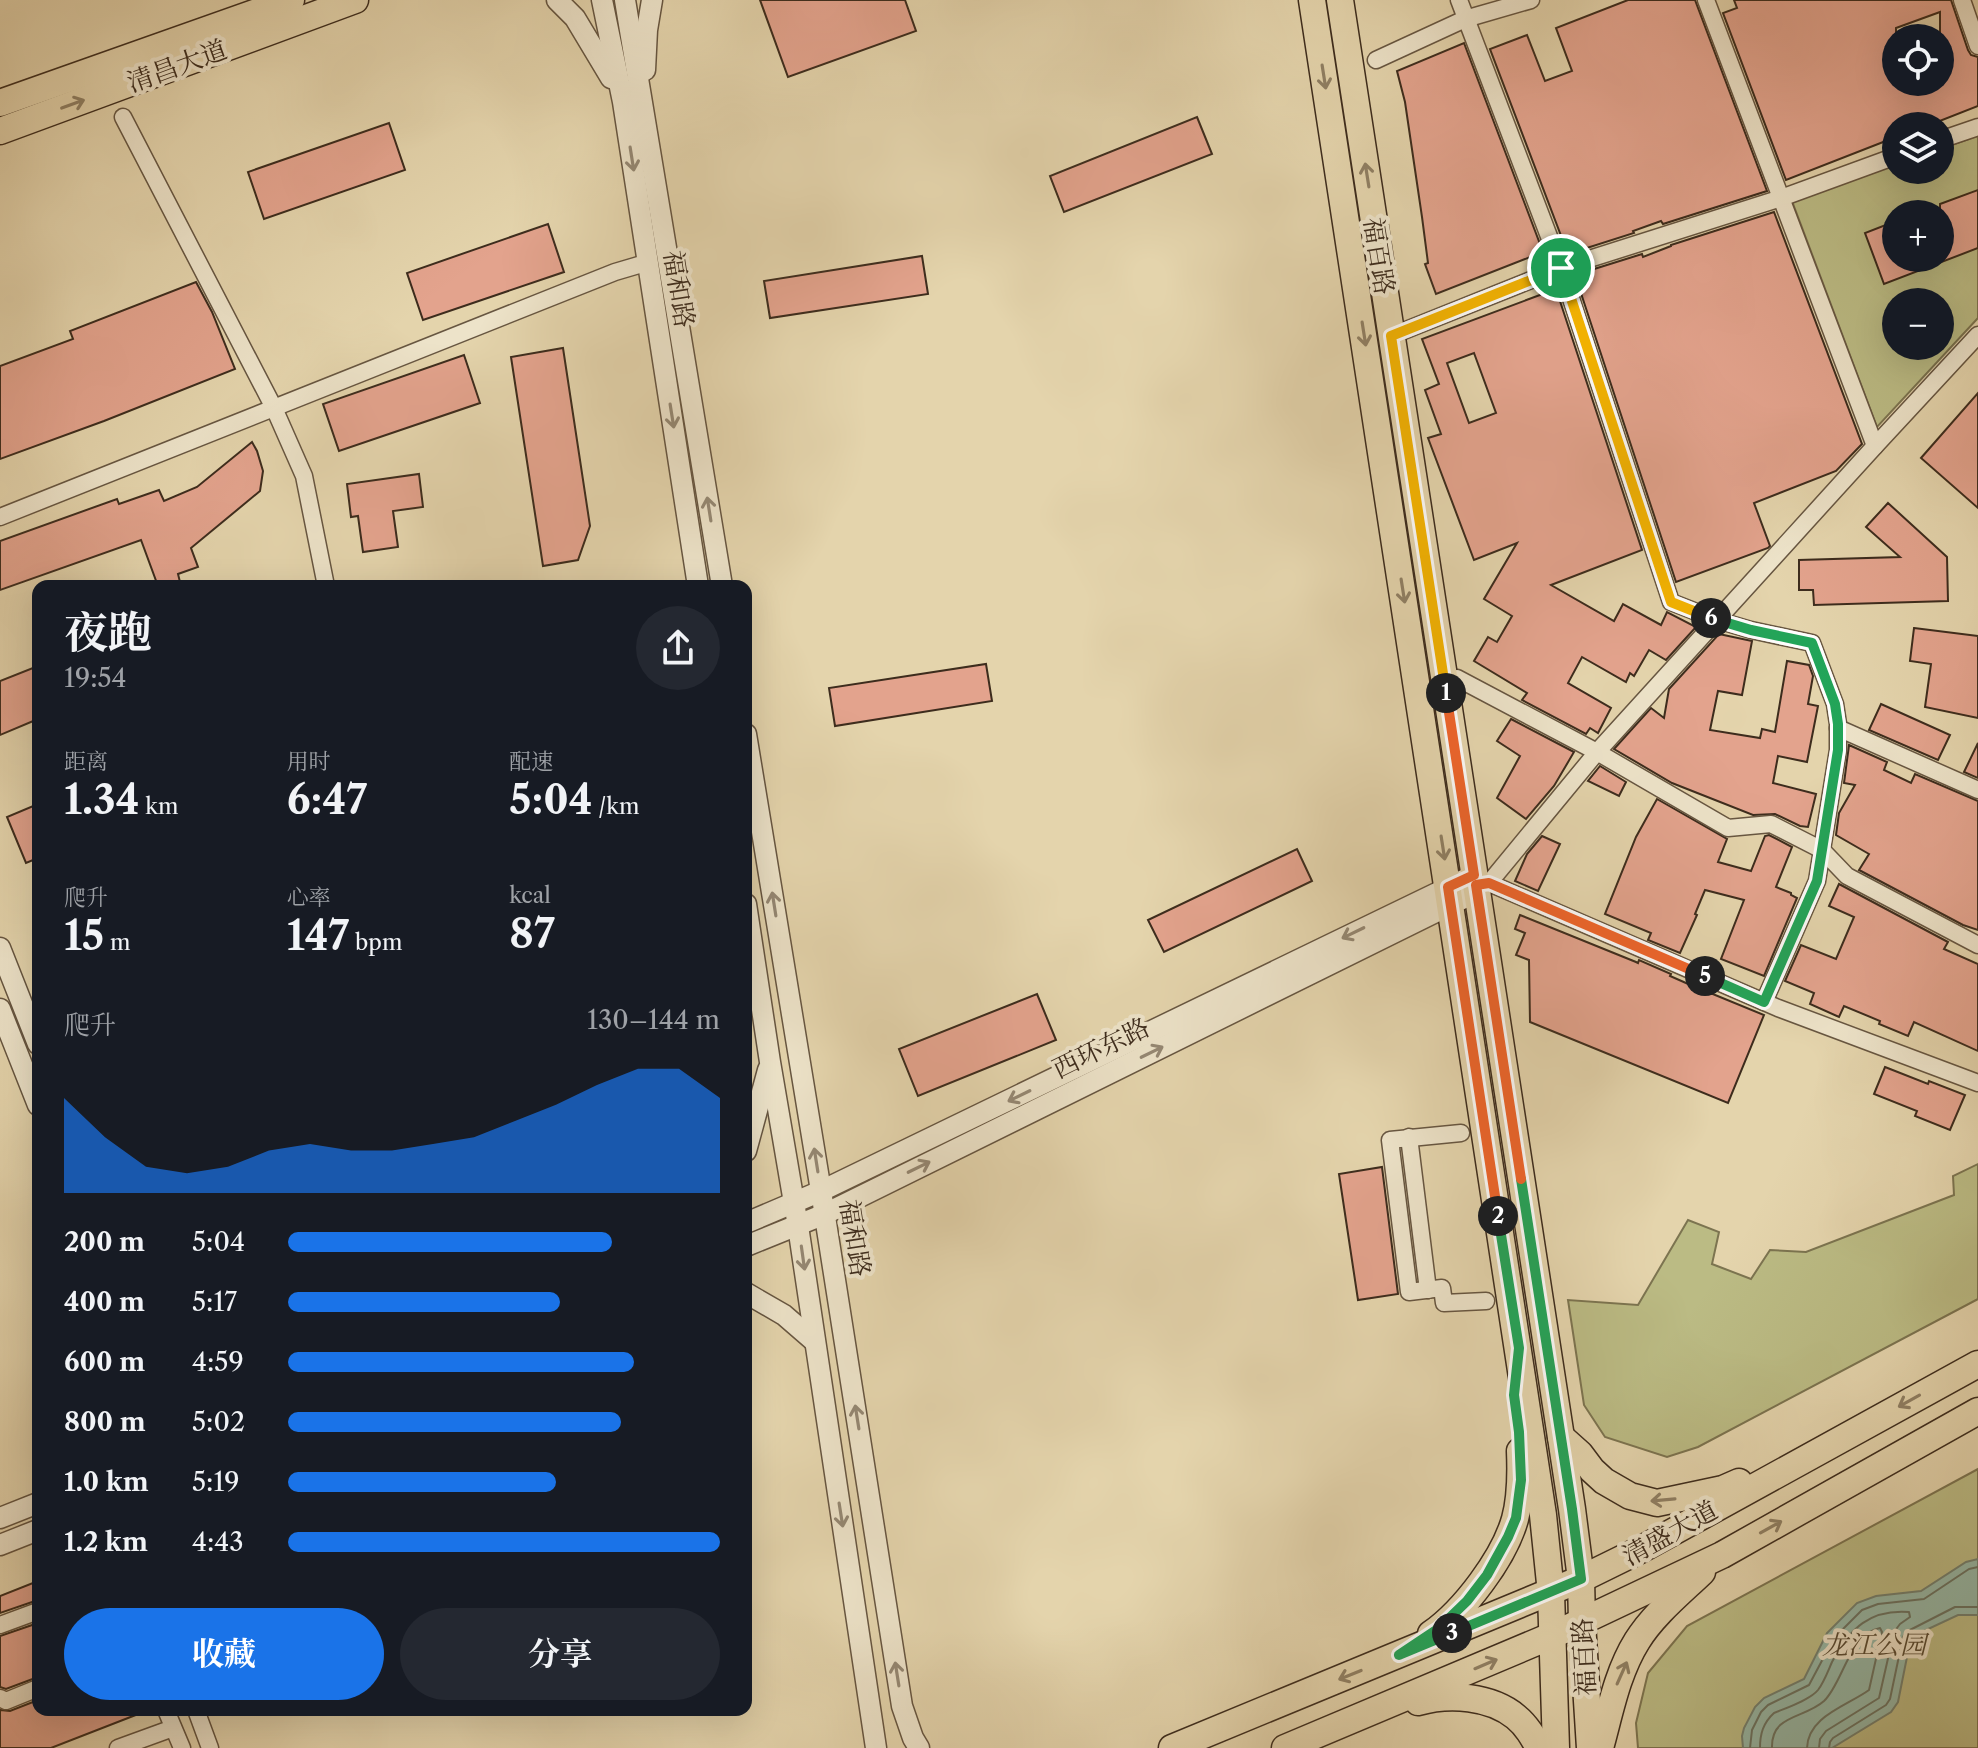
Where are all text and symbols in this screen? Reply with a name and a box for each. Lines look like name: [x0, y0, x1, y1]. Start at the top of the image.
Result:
map controls: [1882, 24, 1954, 360]
button: locate: [1882, 24, 1954, 96]
street label: 清昌大道: [123, 33, 231, 99]
one-way arrow: [1318, 64, 1333, 89]
one-way arrow: [60, 96, 85, 110]
button: layers: [1882, 112, 1954, 184]
one-way arrow: [626, 146, 641, 171]
one-way arrow: [1358, 162, 1373, 188]
button: +: [1882, 200, 1954, 272]
street label: 福百路: [1357, 215, 1401, 297]
pin: [1527, 234, 1595, 302]
icon: arrive: [1539, 246, 1583, 290]
street label: 福和路: [657, 248, 701, 330]
button: −: [1882, 288, 1954, 360]
one-way arrow: [1357, 321, 1372, 346]
one-way arrow: [665, 403, 680, 428]
one-way arrow: [701, 497, 716, 522]
one-way arrow: [1396, 578, 1411, 603]
pin: 6: [1691, 598, 1731, 638]
text: 6: [1704, 604, 1718, 631]
text: 夜跑: [64, 605, 152, 659]
button: share: [636, 606, 720, 690]
text: 19:54: [64, 662, 127, 694]
pin: 1: [1426, 673, 1466, 713]
text: 1: [1441, 679, 1451, 706]
text: 距离: [64, 748, 108, 775]
text: 用时: [287, 748, 331, 775]
text: 配速: [509, 748, 553, 775]
text: 1.34: [64, 775, 139, 824]
text: 6:47: [287, 775, 367, 824]
text: 5:04: [509, 775, 592, 824]
text: km: [139, 793, 178, 820]
text: /km: [592, 793, 639, 820]
one-way arrow: [1436, 835, 1451, 860]
text: kcal: [509, 882, 551, 909]
text: 爬升: [64, 884, 108, 911]
text: 心率: [287, 884, 331, 911]
one-way arrow: [766, 892, 781, 917]
text: 87: [509, 909, 555, 958]
text: 15: [64, 911, 104, 960]
text: 147: [287, 911, 349, 960]
one-way arrow: [1342, 926, 1366, 941]
text: m: [104, 929, 130, 956]
text: bpm: [349, 929, 402, 956]
pin: 5: [1685, 956, 1725, 996]
text: 5: [1699, 962, 1711, 989]
text: 130–144 m: [587, 1004, 720, 1036]
text: 爬升: [64, 1009, 116, 1041]
street label: 西环东路: [1047, 1011, 1155, 1085]
one-way arrow: [1139, 1043, 1163, 1059]
one-way arrow: [1007, 1089, 1031, 1104]
one-way arrow: [808, 1148, 823, 1174]
one-way arrow: [906, 1159, 930, 1174]
pin: 2: [1478, 1196, 1518, 1236]
street label: 福和路: [833, 1197, 877, 1279]
text: 2: [1492, 1202, 1505, 1229]
text: 200 m: [64, 1226, 145, 1258]
text: 5:04: [192, 1226, 245, 1258]
one-way arrow: [796, 1244, 811, 1270]
text: 400 m: [64, 1286, 145, 1318]
text: 5:17: [192, 1286, 237, 1318]
text: 600 m: [64, 1346, 145, 1378]
text: 4:59: [192, 1346, 244, 1378]
one-way arrow: [1898, 1394, 1922, 1409]
one-way arrow: [849, 1405, 864, 1430]
text: 800 m: [64, 1406, 146, 1438]
text: 5:02: [192, 1406, 245, 1438]
text: 1.0 km: [64, 1466, 149, 1498]
text: 5:19: [192, 1466, 240, 1498]
one-way arrow: [1650, 1493, 1677, 1508]
street label: 清盛大道: [1617, 1494, 1723, 1572]
one-way arrow: [834, 1502, 849, 1527]
one-way arrow: [1759, 1519, 1782, 1535]
text: 1.2 km: [64, 1526, 148, 1558]
text: 4:43: [192, 1526, 244, 1558]
button: 收藏: [64, 1608, 384, 1700]
button: 分享: [400, 1608, 720, 1700]
pin: 3: [1432, 1613, 1472, 1653]
street label: 福百路: [1566, 1617, 1602, 1697]
text: 3: [1446, 1619, 1458, 1646]
park label: 龙江公园: [1822, 1629, 1930, 1661]
one-way arrow: [1474, 1656, 1498, 1671]
one-way arrow: [889, 1662, 904, 1687]
one-way arrow: [1616, 1662, 1631, 1686]
one-way arrow: [1338, 1669, 1363, 1683]

